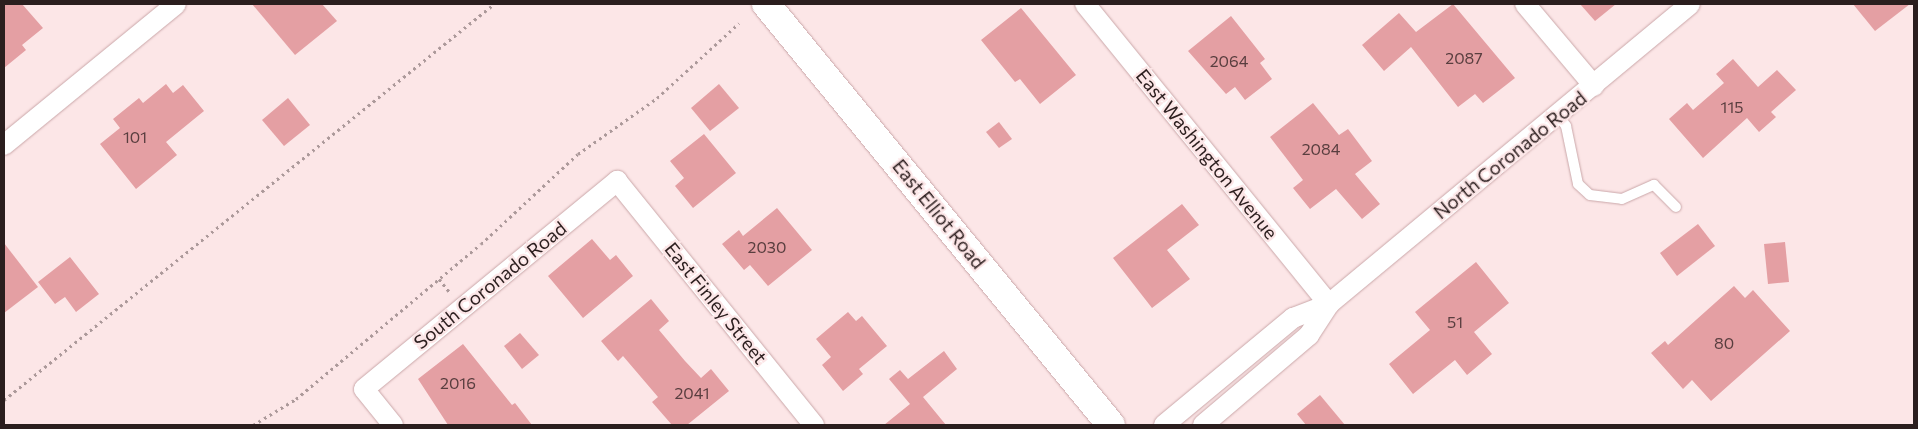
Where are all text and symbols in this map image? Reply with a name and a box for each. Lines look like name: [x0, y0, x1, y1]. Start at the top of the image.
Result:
house number: 2087: [1445, 48, 1483, 68]
house number: 2064: [1210, 51, 1248, 71]
street label: East Washington Avenue: [1131, 64, 1283, 244]
street label: North Coronado Road: [1429, 86, 1591, 224]
house number: 115: [1721, 97, 1743, 117]
house number: 101: [123, 127, 147, 147]
house number: 2084: [1302, 139, 1340, 159]
street label: East Elliot Road: [888, 155, 990, 273]
street label: South Coronado Road: [409, 216, 571, 354]
house number: 2030: [748, 237, 786, 257]
street label: East Finley Street: [660, 238, 772, 368]
house number: 51: [1447, 312, 1463, 332]
house number: 80: [1714, 333, 1734, 353]
house number: 2016: [440, 373, 476, 393]
house number: 2041: [674, 383, 710, 403]

